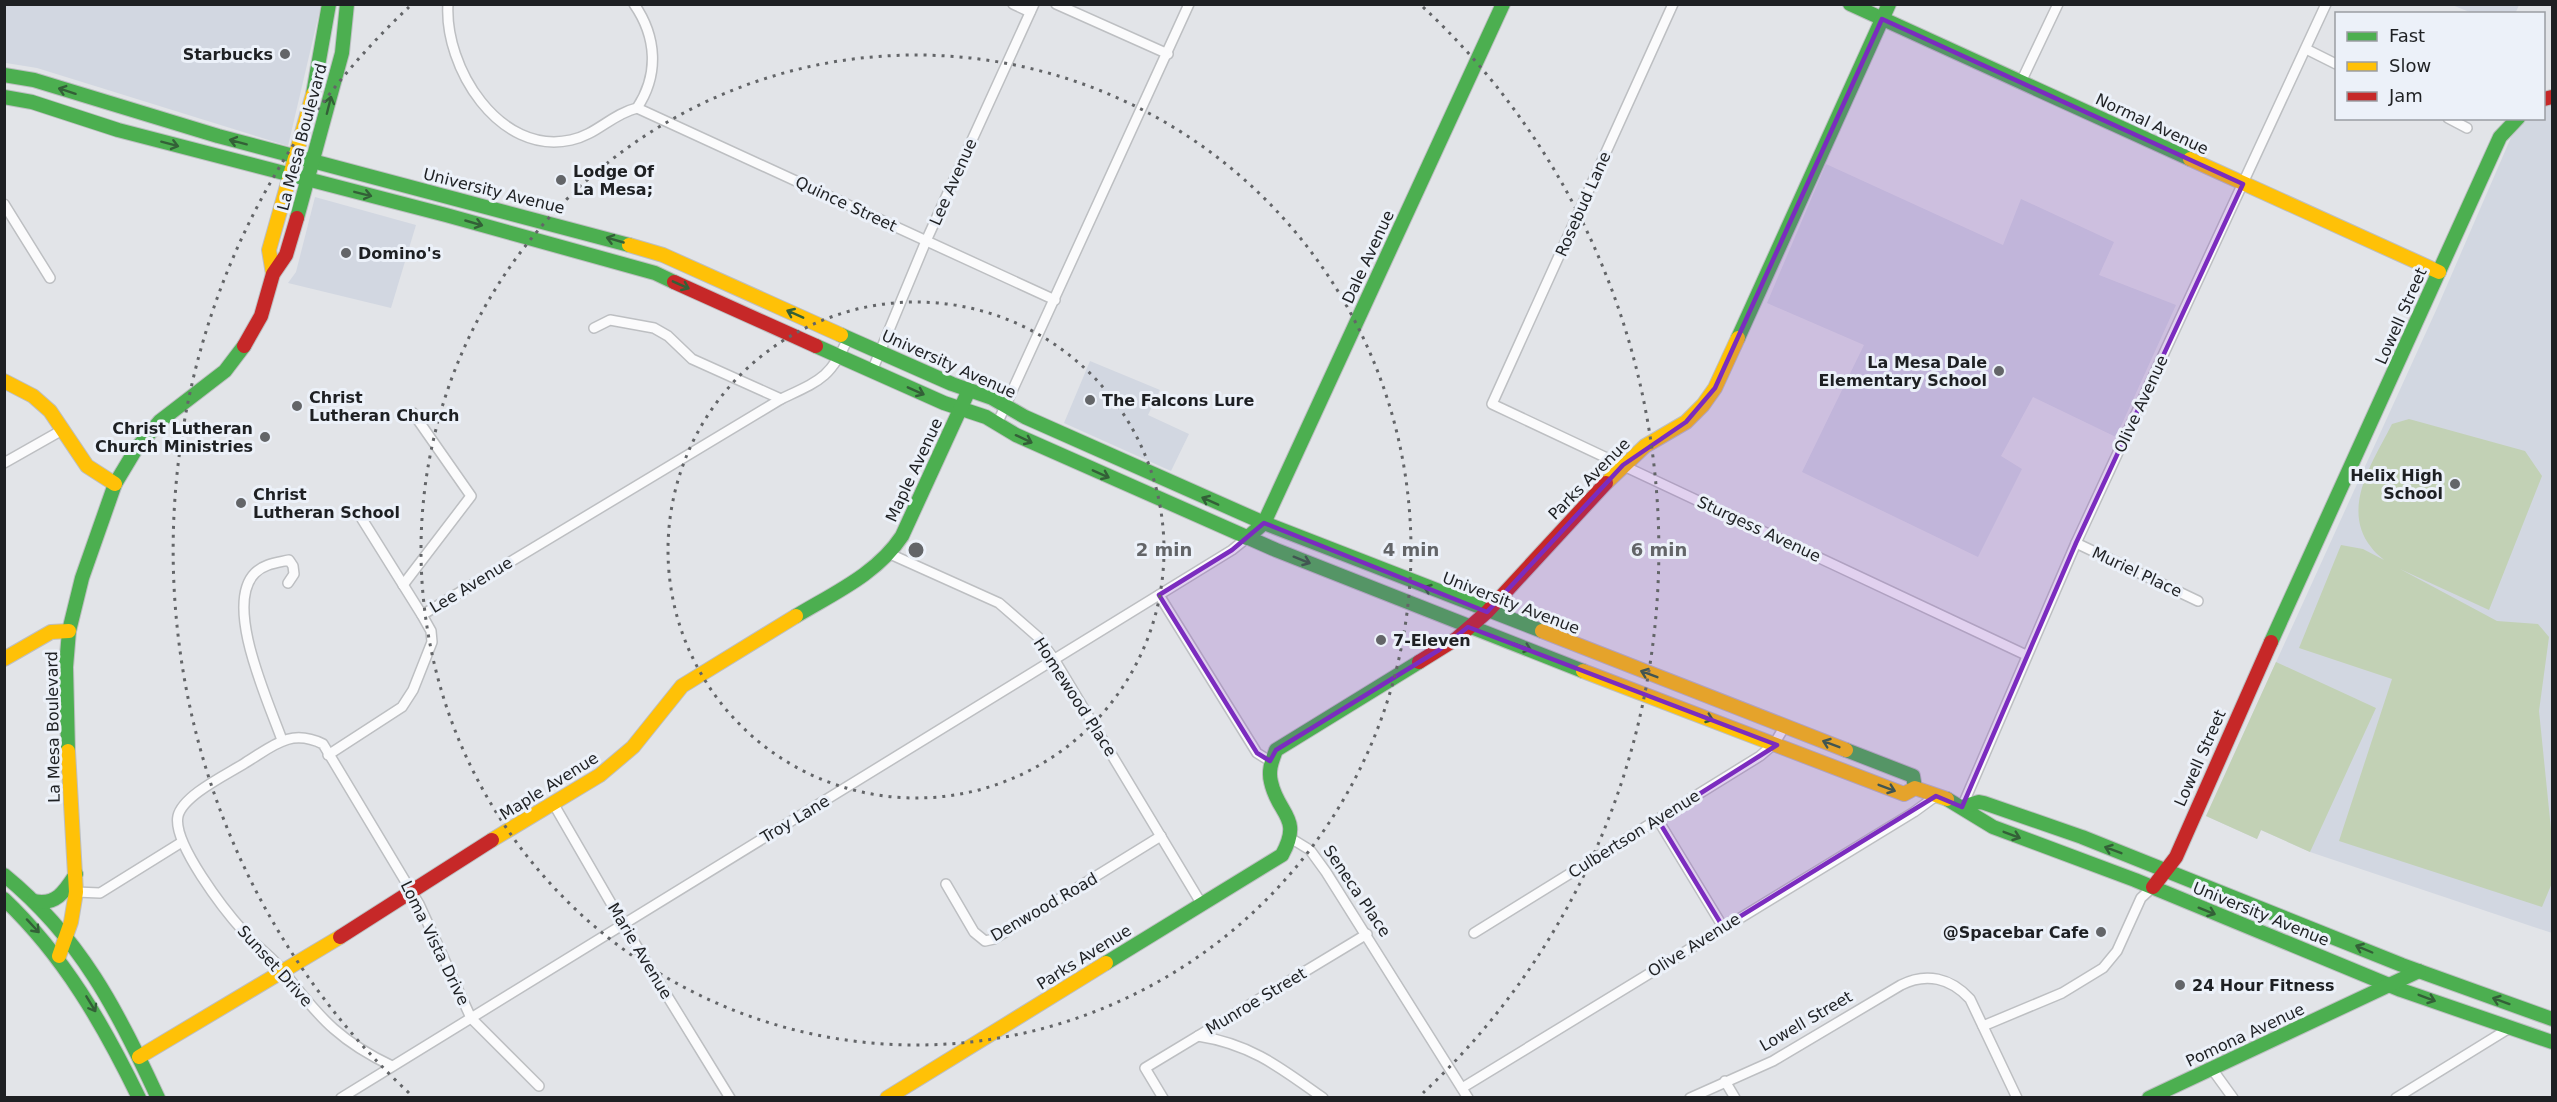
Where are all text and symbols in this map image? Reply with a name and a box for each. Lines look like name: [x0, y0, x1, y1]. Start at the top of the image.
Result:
legend: [2335, 12, 2545, 120]
text: Fast: [2389, 25, 2425, 46]
place label: Starbucks: [183, 45, 273, 64]
marker: Starbucks: [278, 47, 292, 61]
text: Slow: [2389, 55, 2431, 76]
street label: La Mesa Boulevard: [273, 61, 331, 213]
one-way arrow: [58, 85, 77, 96]
text: Jam: [2388, 85, 2423, 106]
street label: Normal Avenue: [2093, 90, 2211, 158]
one-way arrow: [323, 96, 335, 115]
one-way arrow: [229, 135, 248, 147]
street label: Lee Avenue: [925, 136, 981, 228]
one-way arrow: [160, 139, 179, 150]
street label: Rosebud Lane: [1551, 149, 1615, 259]
place label: Lodge Of La Mesa;: [573, 162, 655, 199]
street label: University Avenue: [421, 164, 567, 218]
street label: Quince Street: [792, 172, 900, 236]
marker: Lodge Of La Mesa;: [554, 173, 568, 187]
one-way arrow: [353, 189, 372, 201]
street label: Dale Avenue: [1338, 207, 1398, 307]
one-way arrow: [464, 218, 483, 229]
one-way arrow: [606, 234, 625, 245]
place label: Domino's: [358, 244, 441, 263]
marker: Domino's: [339, 246, 353, 260]
street label: Lowell Street: [2371, 265, 2431, 367]
one-way arrow: [671, 280, 689, 291]
one-way arrow: [786, 308, 804, 319]
street label: University Avenue: [879, 326, 1019, 402]
street label: Olive Avenue: [2110, 352, 2172, 456]
place label: La Mesa Dale Elementary School: [1819, 353, 1987, 390]
marker: La Mesa Dale Elementary School: [1992, 364, 2006, 378]
one-way arrow: [907, 385, 925, 397]
place label: Christ Lutheran Church: [309, 388, 459, 425]
place label: The Falcons Lure: [1102, 391, 1254, 410]
marker: The Falcons Lure: [1083, 393, 1097, 407]
marker: Christ Lutheran Church: [290, 399, 304, 413]
street label: Maple Avenue: [882, 415, 946, 525]
place label: Christ Lutheran Church Ministries: [95, 419, 253, 456]
marker: Christ Lutheran Church Ministries: [258, 430, 272, 444]
one-way arrow: [1014, 433, 1032, 445]
street label: Parks Avenue: [1544, 434, 1634, 524]
place label: Helix High School: [2350, 466, 2443, 503]
one-way arrow: [1091, 469, 1109, 480]
marker: Helix High School: [2448, 477, 2462, 491]
place label: Christ Lutheran School: [253, 485, 400, 522]
street label: Sturgess Avenue: [1694, 492, 1824, 566]
one-way arrow: [1201, 494, 1219, 506]
marker: Christ Lutheran School: [234, 496, 248, 510]
text: 2 min: [1136, 539, 1192, 560]
text: 4 min: [1383, 539, 1439, 560]
text: 6 min: [1631, 539, 1687, 560]
centre of rings: [906, 540, 926, 560]
street label: Muriel Place: [2089, 543, 2185, 601]
street label: Lee Avenue: [426, 553, 516, 617]
one-way arrow: [1292, 555, 1310, 566]
street label: University Avenue: [1440, 568, 1582, 638]
one-way arrow: [1424, 584, 1442, 595]
place label: 7-Eleven: [1393, 631, 1471, 650]
marker: 7-Eleven: [1374, 633, 1388, 647]
street label: Homewood Place: [1030, 634, 1120, 760]
one-way arrow: [1514, 642, 1532, 653]
street label: La Mesa Boulevard: [42, 651, 64, 803]
one-way arrow: [1640, 667, 1659, 678]
street label: Lowell Street: [2170, 707, 2230, 809]
one-way arrow: [1695, 712, 1714, 723]
one-way arrow: [1822, 738, 1841, 749]
street label: Maple Avenue: [496, 748, 602, 824]
one-way arrow: [1877, 783, 1896, 794]
street label: Culbertson Avenue: [1565, 786, 1703, 882]
street label: Troy Lane: [756, 791, 833, 847]
one-way arrow: [2002, 830, 2021, 841]
street label: Seneca Place: [1319, 842, 1395, 940]
one-way arrow: [2104, 843, 2123, 854]
street label: Denwood Road: [987, 869, 1101, 945]
street label: Loma Vista Drive: [397, 878, 473, 1008]
street label: University Avenue: [2190, 878, 2332, 950]
street label: Marie Avenue: [604, 899, 676, 1003]
one-way arrow: [2197, 906, 2215, 917]
street label: Olive Avenue: [1644, 909, 1744, 981]
one-way arrow: [26, 919, 40, 934]
street label: Parks Avenue: [1033, 920, 1135, 994]
street label: Sunset Drive: [234, 922, 316, 1010]
place label: @Spacebar Cafe: [1943, 923, 2089, 942]
marker: @Spacebar Cafe: [2094, 925, 2108, 939]
one-way arrow: [2356, 943, 2374, 955]
street label: Munroe Street: [1202, 964, 1310, 1038]
place label: 24 Hour Fitness: [2192, 976, 2334, 995]
marker: 24 Hour Fitness: [2173, 978, 2187, 992]
street label: Lowell Street: [1756, 987, 1856, 1055]
one-way arrow: [2417, 993, 2436, 1004]
one-way arrow: [2493, 994, 2511, 1005]
one-way arrow: [86, 995, 98, 1012]
street label: Pomona Avenue: [2183, 999, 2307, 1071]

